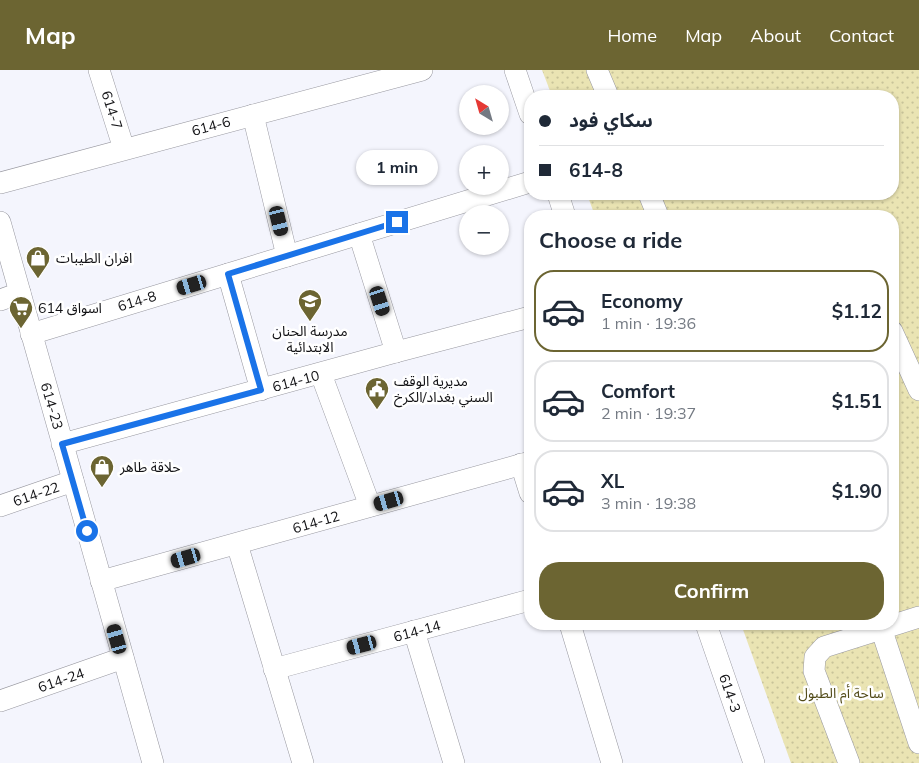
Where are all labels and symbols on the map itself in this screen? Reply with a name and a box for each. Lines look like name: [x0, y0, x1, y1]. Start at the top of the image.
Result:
north arrow: [459, 85, 509, 135]
street label: 614-7: [97, 88, 127, 132]
street label: 614-6: [190, 112, 232, 140]
callout: 1 min: [356, 150, 438, 184]
car: [268, 205, 289, 237]
route end: [386, 211, 408, 233]
shop icon: افران الطيبات: [25, 245, 51, 279]
place label: افران الطيبات: [56, 249, 132, 267]
car: [175, 273, 208, 297]
car: [368, 284, 391, 318]
street label: 614-8: [115, 287, 159, 315]
school or university icon: مدرسة الحنان الابتدائية: [297, 288, 323, 322]
supermarket icon: اسواق 614: [8, 295, 34, 329]
place label: اسواق 614: [38, 299, 102, 317]
place label: مدرسة الحنان الابتدائية: [272, 322, 348, 356]
street label: 614-10: [270, 366, 322, 396]
place label: مديرية الوقف السني بغداد/الكرخ: [394, 372, 493, 408]
public building icon: مديرية الوقف السني بغداد/الكرخ: [364, 376, 390, 410]
street label: 614-23: [37, 380, 67, 432]
shop icon: حلاقة طاهر: [89, 454, 115, 488]
place label: حلاقة طاهر: [119, 458, 180, 476]
street label: 614-22: [10, 478, 62, 510]
car: [372, 490, 405, 512]
street label: 614-12: [290, 507, 342, 537]
route start: [76, 520, 98, 542]
car: [169, 547, 202, 569]
street label: 614-14: [391, 616, 443, 646]
car: [105, 623, 128, 655]
car: [345, 634, 378, 656]
street label: 614-24: [35, 663, 87, 696]
street label: 614-3: [715, 671, 745, 715]
park label: ساحة أم الطبول: [798, 684, 884, 704]

